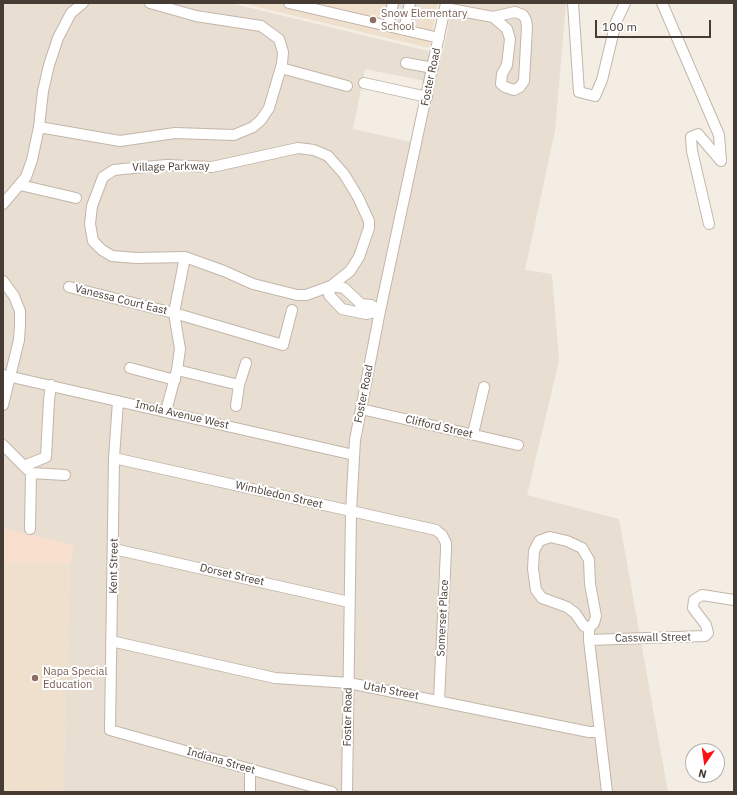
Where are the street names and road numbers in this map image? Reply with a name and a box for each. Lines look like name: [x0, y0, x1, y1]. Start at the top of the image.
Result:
street label: Foster Road: [418, 47, 444, 107]
street label: Village Parkway: [132, 160, 210, 174]
street label: Vanessa Court East: [73, 282, 169, 318]
street label: Foster Road: [352, 364, 376, 424]
street label: Imola Avenue West: [134, 398, 230, 432]
street label: Clifford Street: [404, 413, 474, 441]
street label: Wimbledon Street: [234, 479, 324, 511]
street label: Kent Street: [107, 538, 121, 594]
street label: Dorset Street: [199, 561, 265, 589]
street label: Somerset Place: [434, 579, 452, 657]
street label: Casswall Street: [615, 631, 691, 645]
street label: Utah Street: [362, 679, 420, 703]
street label: Foster Road: [341, 687, 355, 747]
street label: Indiana Street: [185, 745, 257, 777]

